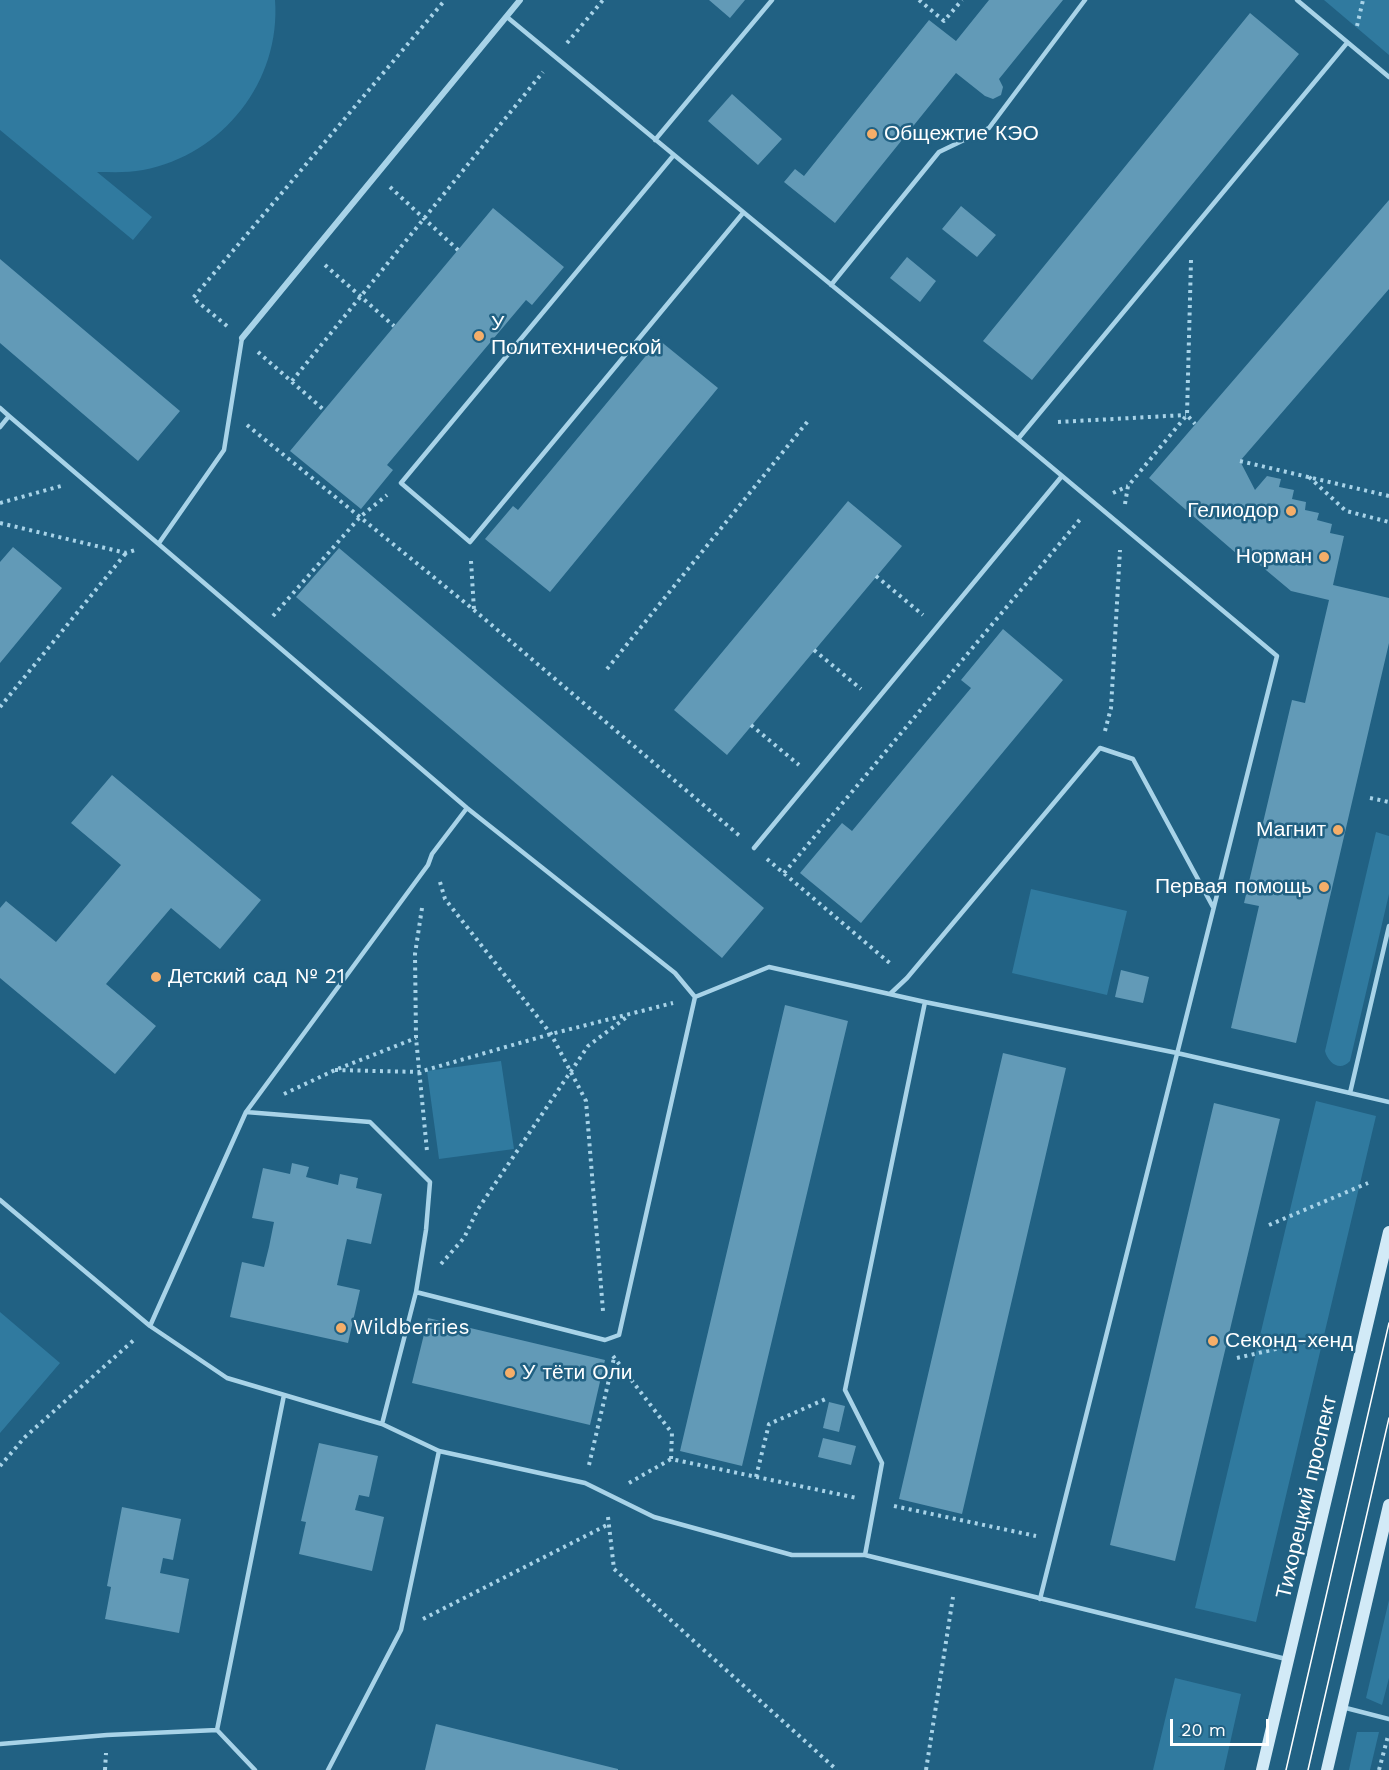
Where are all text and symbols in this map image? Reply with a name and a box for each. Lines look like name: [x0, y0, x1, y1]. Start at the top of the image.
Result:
place label: Общежтие КЭО: [884, 121, 1039, 147]
marker: Общежтие КЭО: [865, 127, 879, 141]
place label: У Политехнической: [491, 311, 662, 361]
marker: У Политехнической: [472, 329, 486, 343]
place label: Гелиодор: [1187, 498, 1279, 524]
marker: Гелиодор: [1284, 504, 1298, 518]
place label: Норман: [1236, 544, 1312, 570]
marker: Норман: [1317, 550, 1331, 564]
place label: Магнит: [1256, 817, 1326, 843]
marker: Магнит: [1331, 823, 1345, 837]
place label: Первая помощь: [1155, 874, 1312, 900]
marker: Первая помощь: [1317, 880, 1331, 894]
place label: Детский сад № 21: [168, 964, 345, 990]
marker: Детский сад № 21: [149, 970, 163, 984]
place label: Wildberries: [353, 1315, 470, 1341]
marker: Wildberries: [334, 1321, 348, 1335]
place label: Секонд-хенд: [1225, 1328, 1353, 1354]
marker: Секонд-хенд: [1206, 1334, 1220, 1348]
place label: У тёти Оли: [522, 1360, 632, 1386]
marker: У тёти Оли: [503, 1366, 517, 1380]
street label: Тихорецкий проспект: [1271, 1393, 1343, 1601]
scale bar: [1173, 1707, 1272, 1745]
text: 20 m: [1181, 1719, 1226, 1740]

